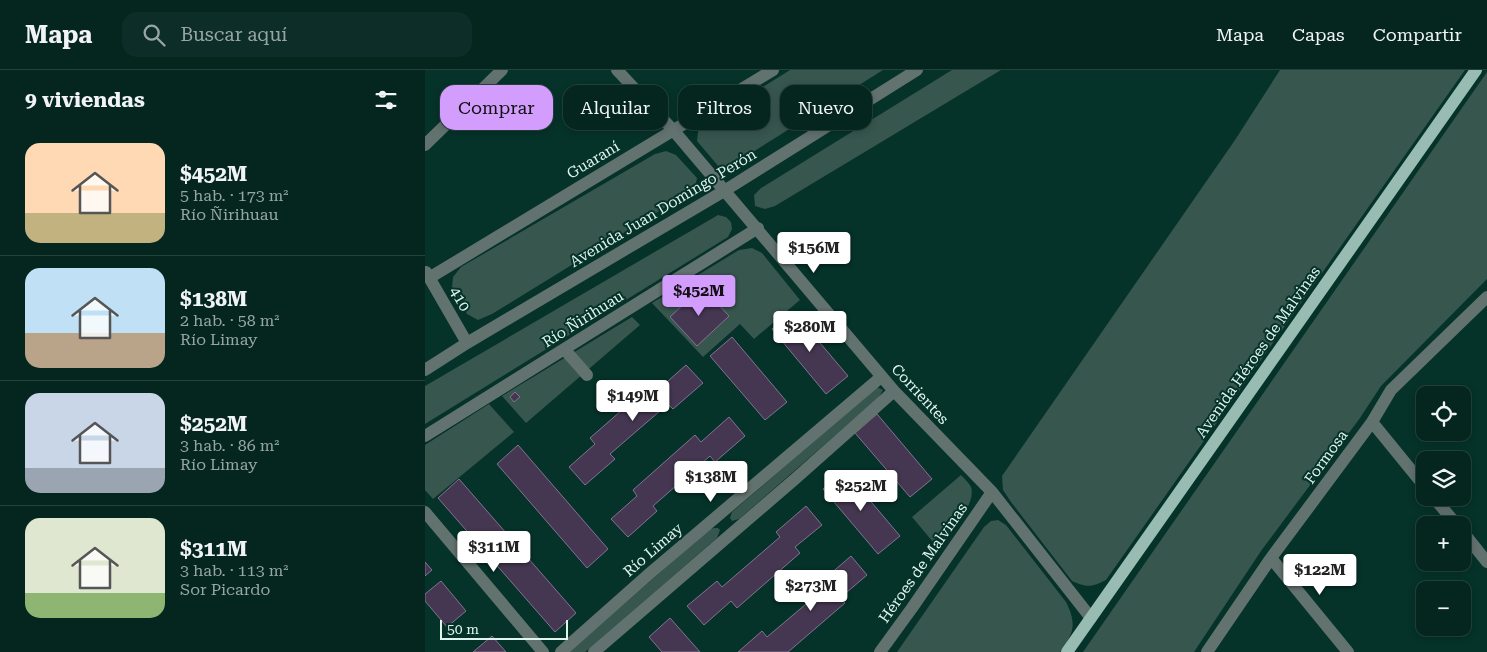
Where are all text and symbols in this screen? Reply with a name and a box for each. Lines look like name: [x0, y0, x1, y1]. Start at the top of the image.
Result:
search box: [122, 12, 472, 57]
text: Mapa: [25, 21, 92, 49]
icon: search: [140, 21, 168, 49]
text: Buscar aquí: [180, 23, 287, 46]
text: Mapa: [1216, 24, 1264, 45]
text: Capas: [1292, 24, 1345, 45]
text: Compartir: [1373, 24, 1462, 45]
chip: Comprar: [440, 85, 553, 130]
chip: Alquilar: [563, 85, 668, 130]
chip: Filtros: [678, 85, 770, 130]
chip: Nuevo: [780, 85, 872, 130]
icon: filters: [372, 86, 400, 114]
text: 9 viviendas: [25, 88, 145, 112]
street label: Guaraní: [563, 137, 623, 183]
street label: Avenida Juan Domingo Perón: [566, 145, 760, 271]
text: $452M: [180, 162, 247, 186]
icon: home: [65, 163, 125, 223]
text: 5 hab. · 173 m²: [180, 186, 289, 205]
text: Río Ñirihuau: [180, 205, 278, 224]
pin: $156M: [779, 232, 849, 274]
text: $156M: [788, 238, 840, 257]
street label: Avenida Héroes de Malvinas: [1192, 263, 1324, 441]
pin: $452M: [664, 274, 734, 317]
text: $452M: [673, 281, 725, 300]
street label: 410: [446, 284, 474, 314]
text: $138M: [180, 287, 247, 311]
street label: Río Ñirihuau: [539, 287, 627, 351]
icon: home: [65, 288, 125, 348]
pin: $280M: [775, 310, 845, 353]
text: 2 hab. · 58 m²: [180, 311, 280, 330]
text: $280M: [784, 317, 836, 336]
text: Río Limay: [180, 330, 257, 349]
street label: Corrientes: [888, 360, 952, 428]
pin: $149M: [598, 380, 668, 422]
text: $149M: [607, 386, 659, 405]
map controls: [1416, 386, 1471, 636]
button: locate: [1416, 386, 1471, 441]
text: $252M: [180, 412, 247, 436]
icon: home: [65, 413, 125, 473]
street label: Formosa: [1301, 427, 1351, 487]
text: 3 hab. · 86 m²: [180, 436, 280, 455]
button: layers: [1416, 451, 1471, 506]
text: Río Limay: [180, 455, 257, 474]
pin: $138M: [676, 460, 746, 503]
text: $138M: [685, 467, 737, 486]
pin: $252M: [826, 470, 896, 512]
text: $252M: [835, 476, 887, 495]
street label: Héroes de Malvinas: [875, 500, 971, 626]
button: +: [1416, 516, 1471, 571]
street label: Río Limay: [620, 519, 686, 581]
pin: $311M: [459, 530, 529, 573]
text: $311M: [180, 537, 247, 561]
text: $311M: [468, 537, 520, 556]
icon: home: [65, 538, 125, 598]
pin: $122M: [1285, 554, 1355, 596]
text: $122M: [1294, 560, 1346, 579]
text: 3 hab. · 113 m²: [180, 561, 289, 580]
pin: $273M: [776, 570, 846, 612]
text: $273M: [785, 576, 837, 595]
text: Sor Picardo: [180, 580, 270, 599]
button: −: [1416, 581, 1471, 636]
scale bar: [440, 617, 567, 640]
text: 50 m: [447, 621, 479, 637]

